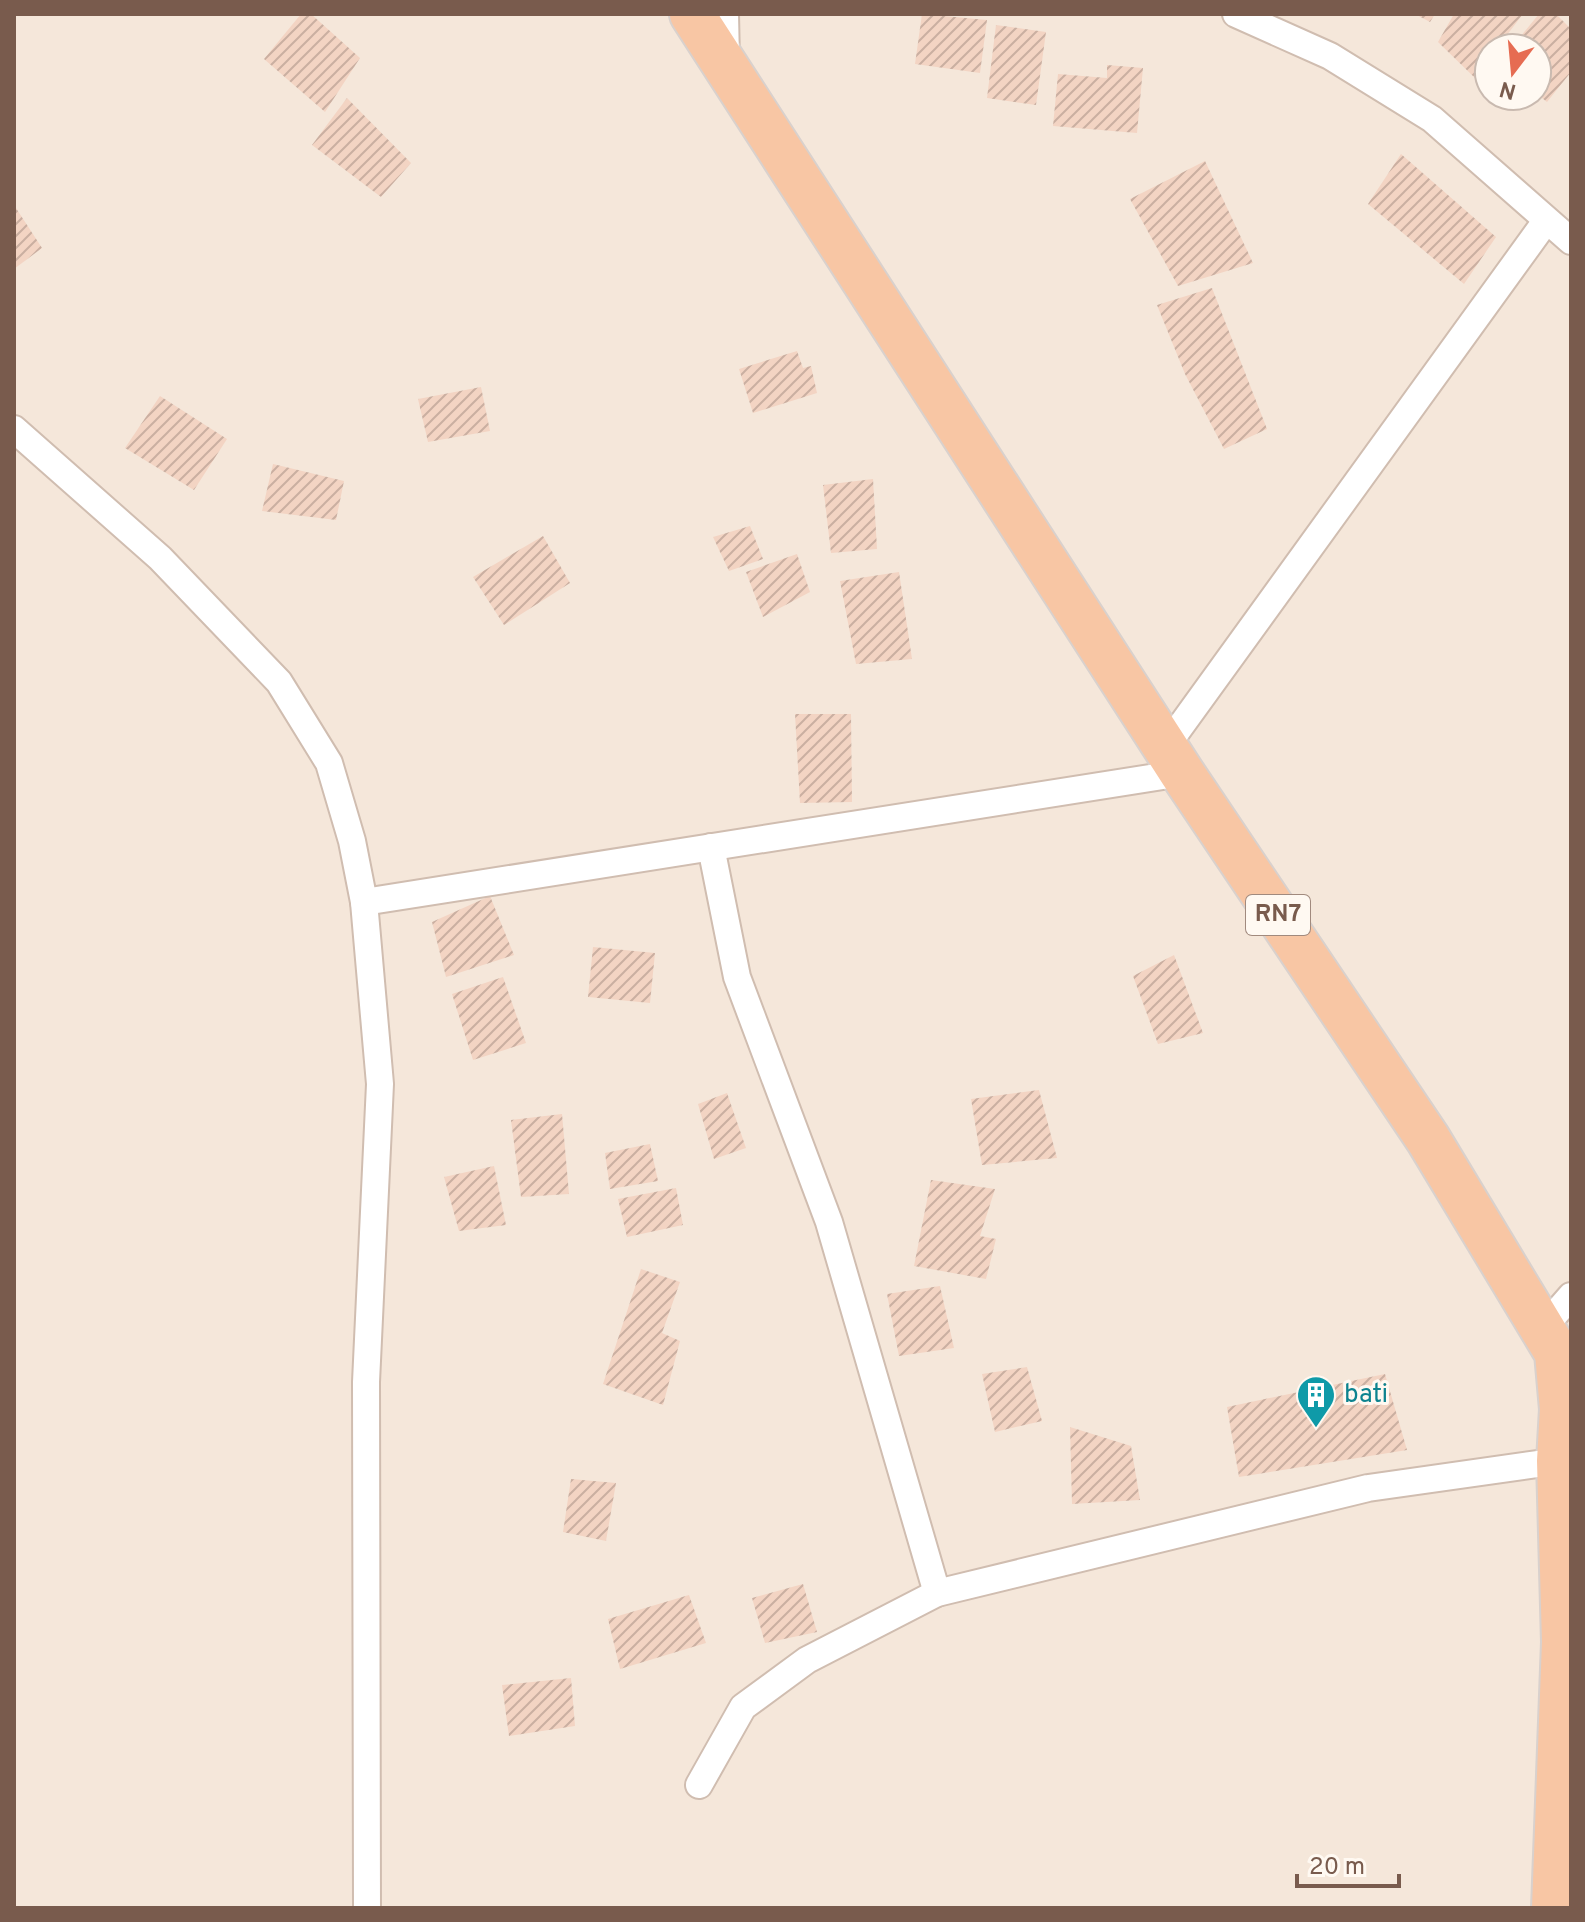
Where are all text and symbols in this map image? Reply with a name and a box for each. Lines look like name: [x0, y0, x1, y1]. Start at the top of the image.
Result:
north arrow: [1473, 32, 1553, 112]
text: N: [1497, 74, 1519, 104]
road number: RN7: [1246, 895, 1310, 935]
building icon: bati: [1295, 1374, 1337, 1429]
place label: bati: [1344, 1379, 1388, 1412]
scale bar: [1297, 1838, 1399, 1888]
text: 20 m: [1309, 1853, 1365, 1883]

